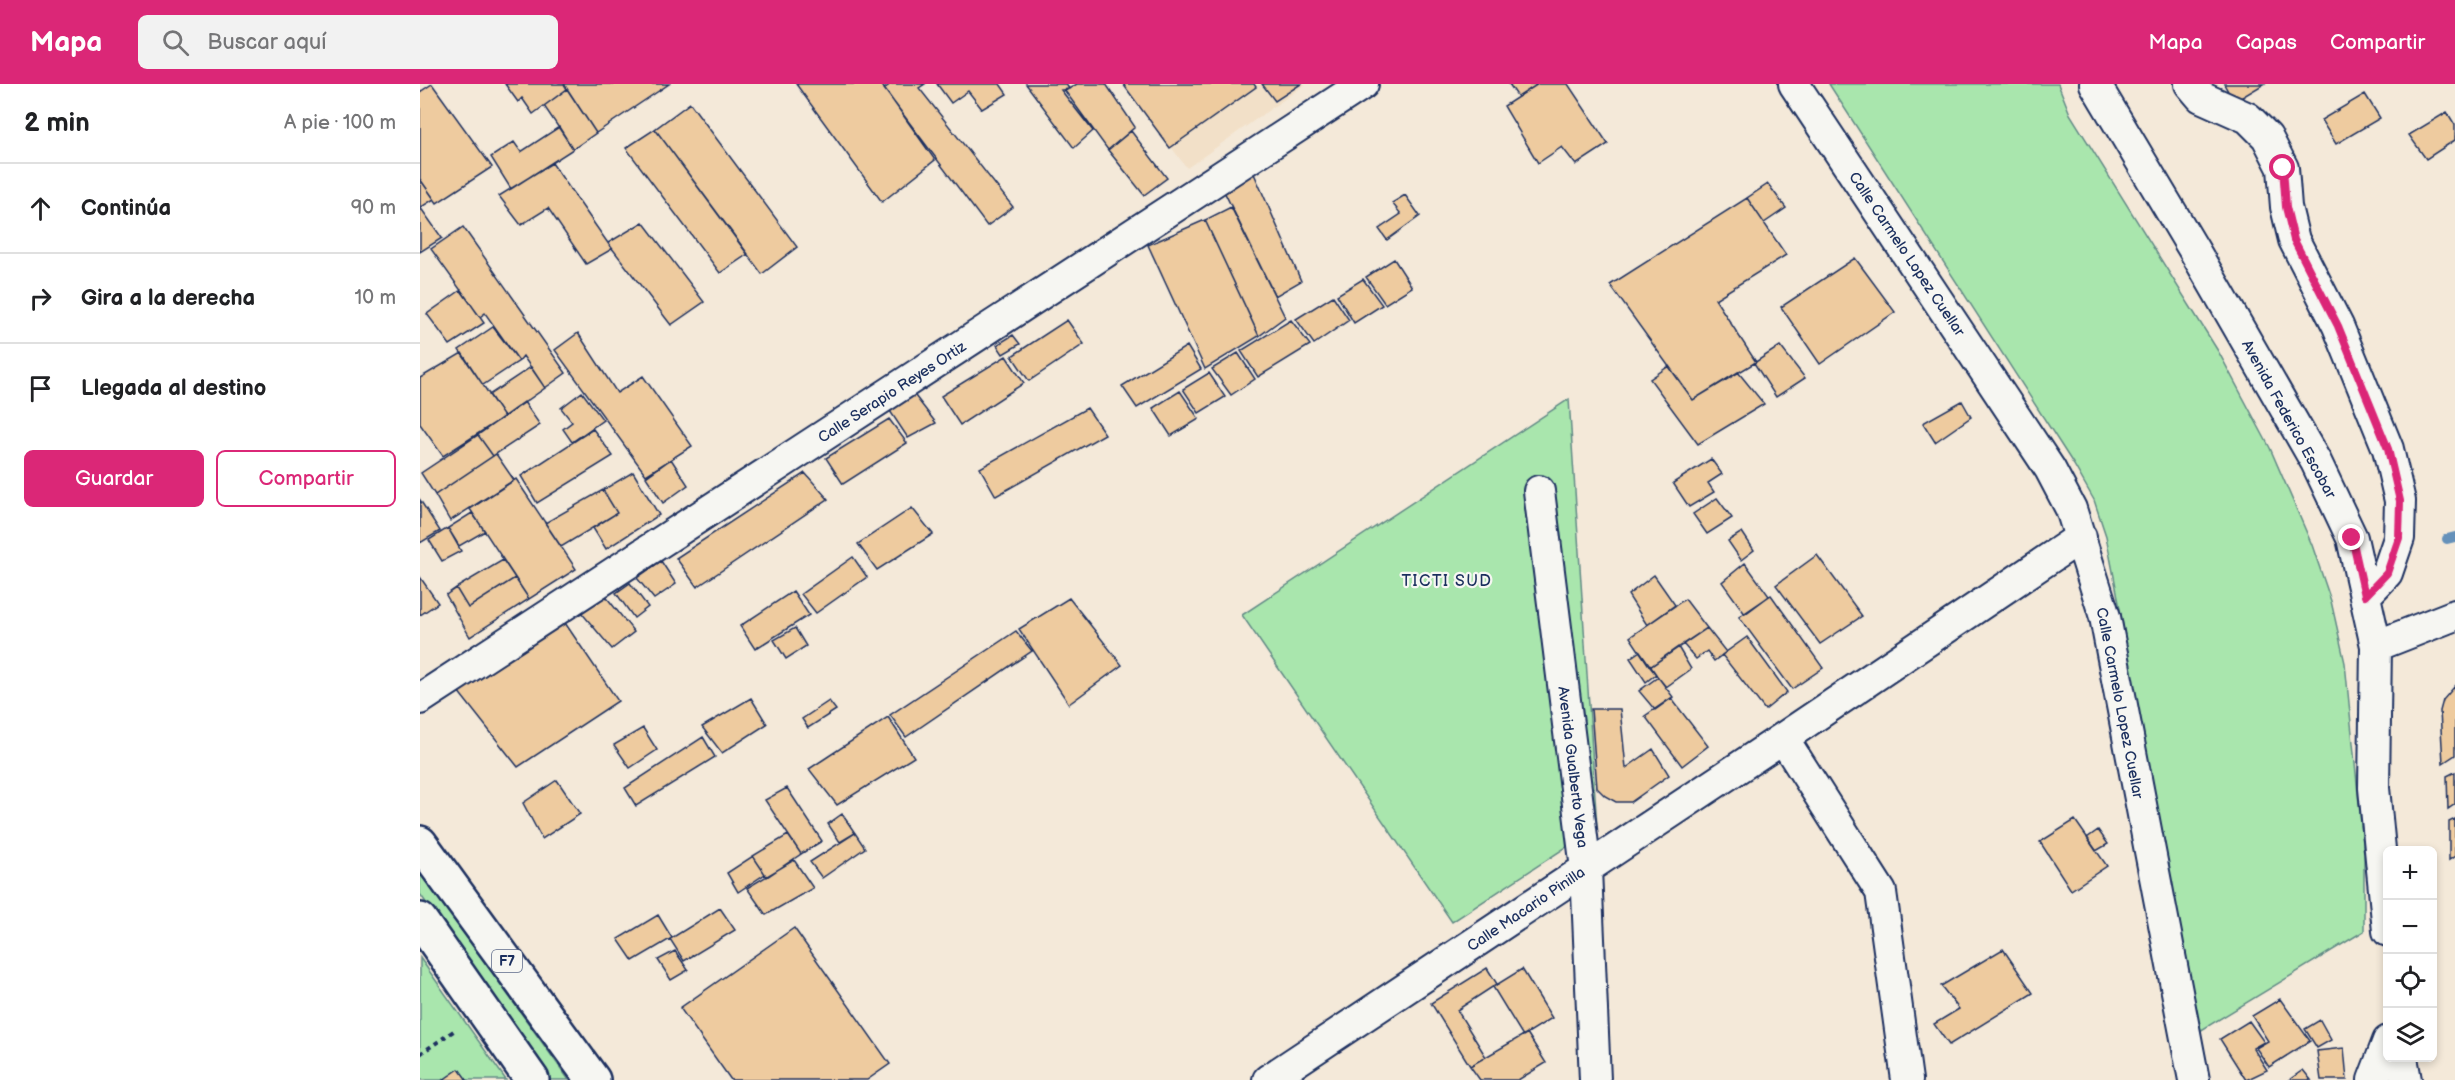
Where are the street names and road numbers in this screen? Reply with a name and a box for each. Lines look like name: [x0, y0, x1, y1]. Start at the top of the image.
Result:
street label: Calle Carmelo Lopez Cuellar: [1844, 168, 1969, 341]
street label: Calle Serapio Reyes Ortiz: [815, 337, 971, 447]
street label: Avenida Federico Escobar: [2237, 337, 2340, 502]
street label: Calle Carmelo Lopez Cuellar: [2092, 606, 2147, 801]
street label: Avenida Gualberto Vega: [1553, 685, 1592, 849]
street label: Calle Macario Pinilla: [1464, 863, 1589, 956]
road number: F7: [492, 950, 522, 972]

